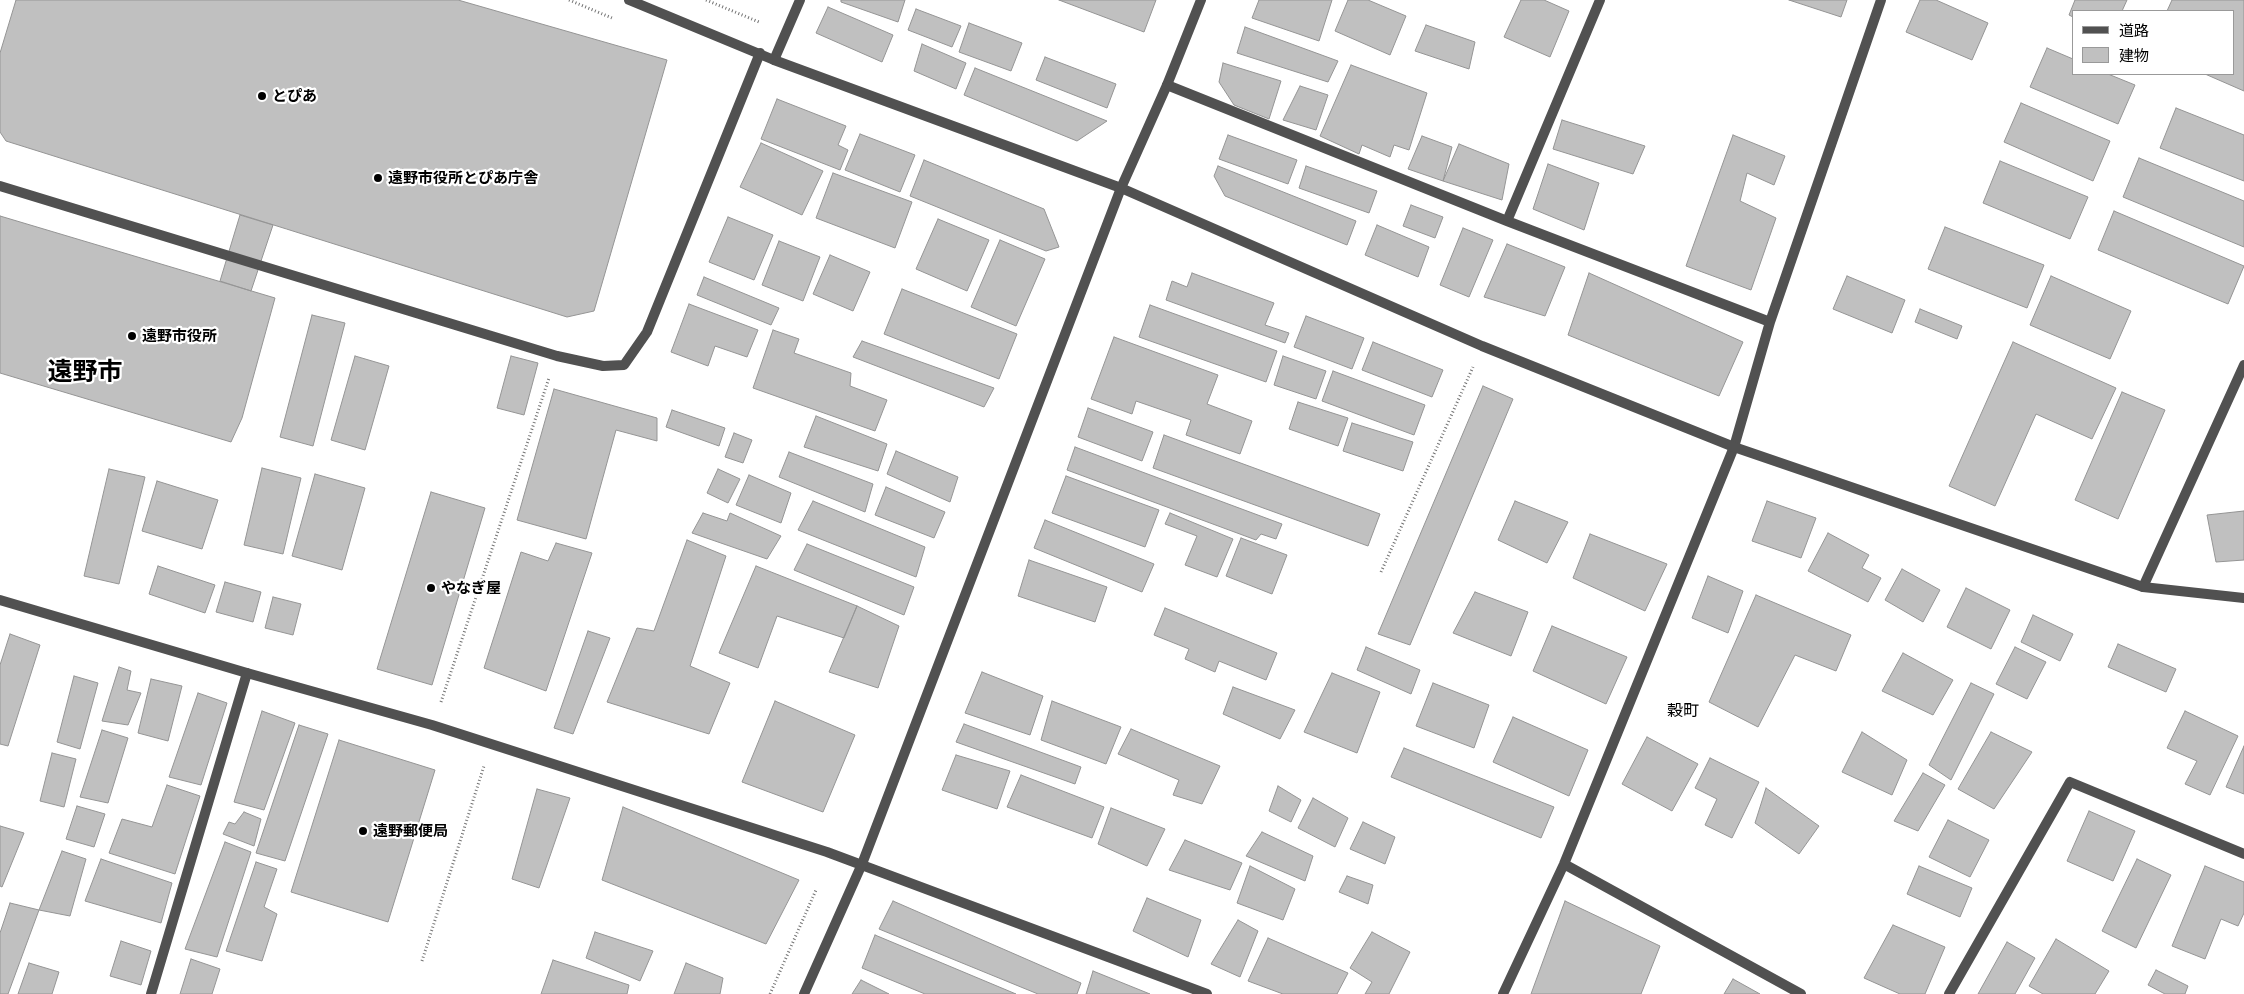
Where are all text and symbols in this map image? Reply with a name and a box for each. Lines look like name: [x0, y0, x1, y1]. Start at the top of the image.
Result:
legend: [2072, 10, 2234, 75]
text: 道路: [2119, 21, 2149, 39]
text: 建物: [2119, 46, 2149, 64]
place label: とぴあ: [272, 87, 317, 105]
marker: とぴあ: [256, 90, 268, 102]
place label: 遠野市役所とぴあ庁舎: [388, 169, 538, 187]
marker: 遠野市役所とぴあ庁舎: [372, 172, 384, 184]
place label: 遠野市役所: [142, 327, 217, 345]
marker: 遠野市役所: [126, 330, 138, 342]
district label: 遠野市: [48, 357, 122, 387]
place label: やなぎ屋: [441, 579, 501, 597]
marker: やなぎ屋: [425, 582, 437, 594]
district label: 穀町: [1667, 701, 1699, 721]
place label: 遠野郵便局: [373, 822, 448, 840]
marker: 遠野郵便局: [357, 825, 369, 837]

